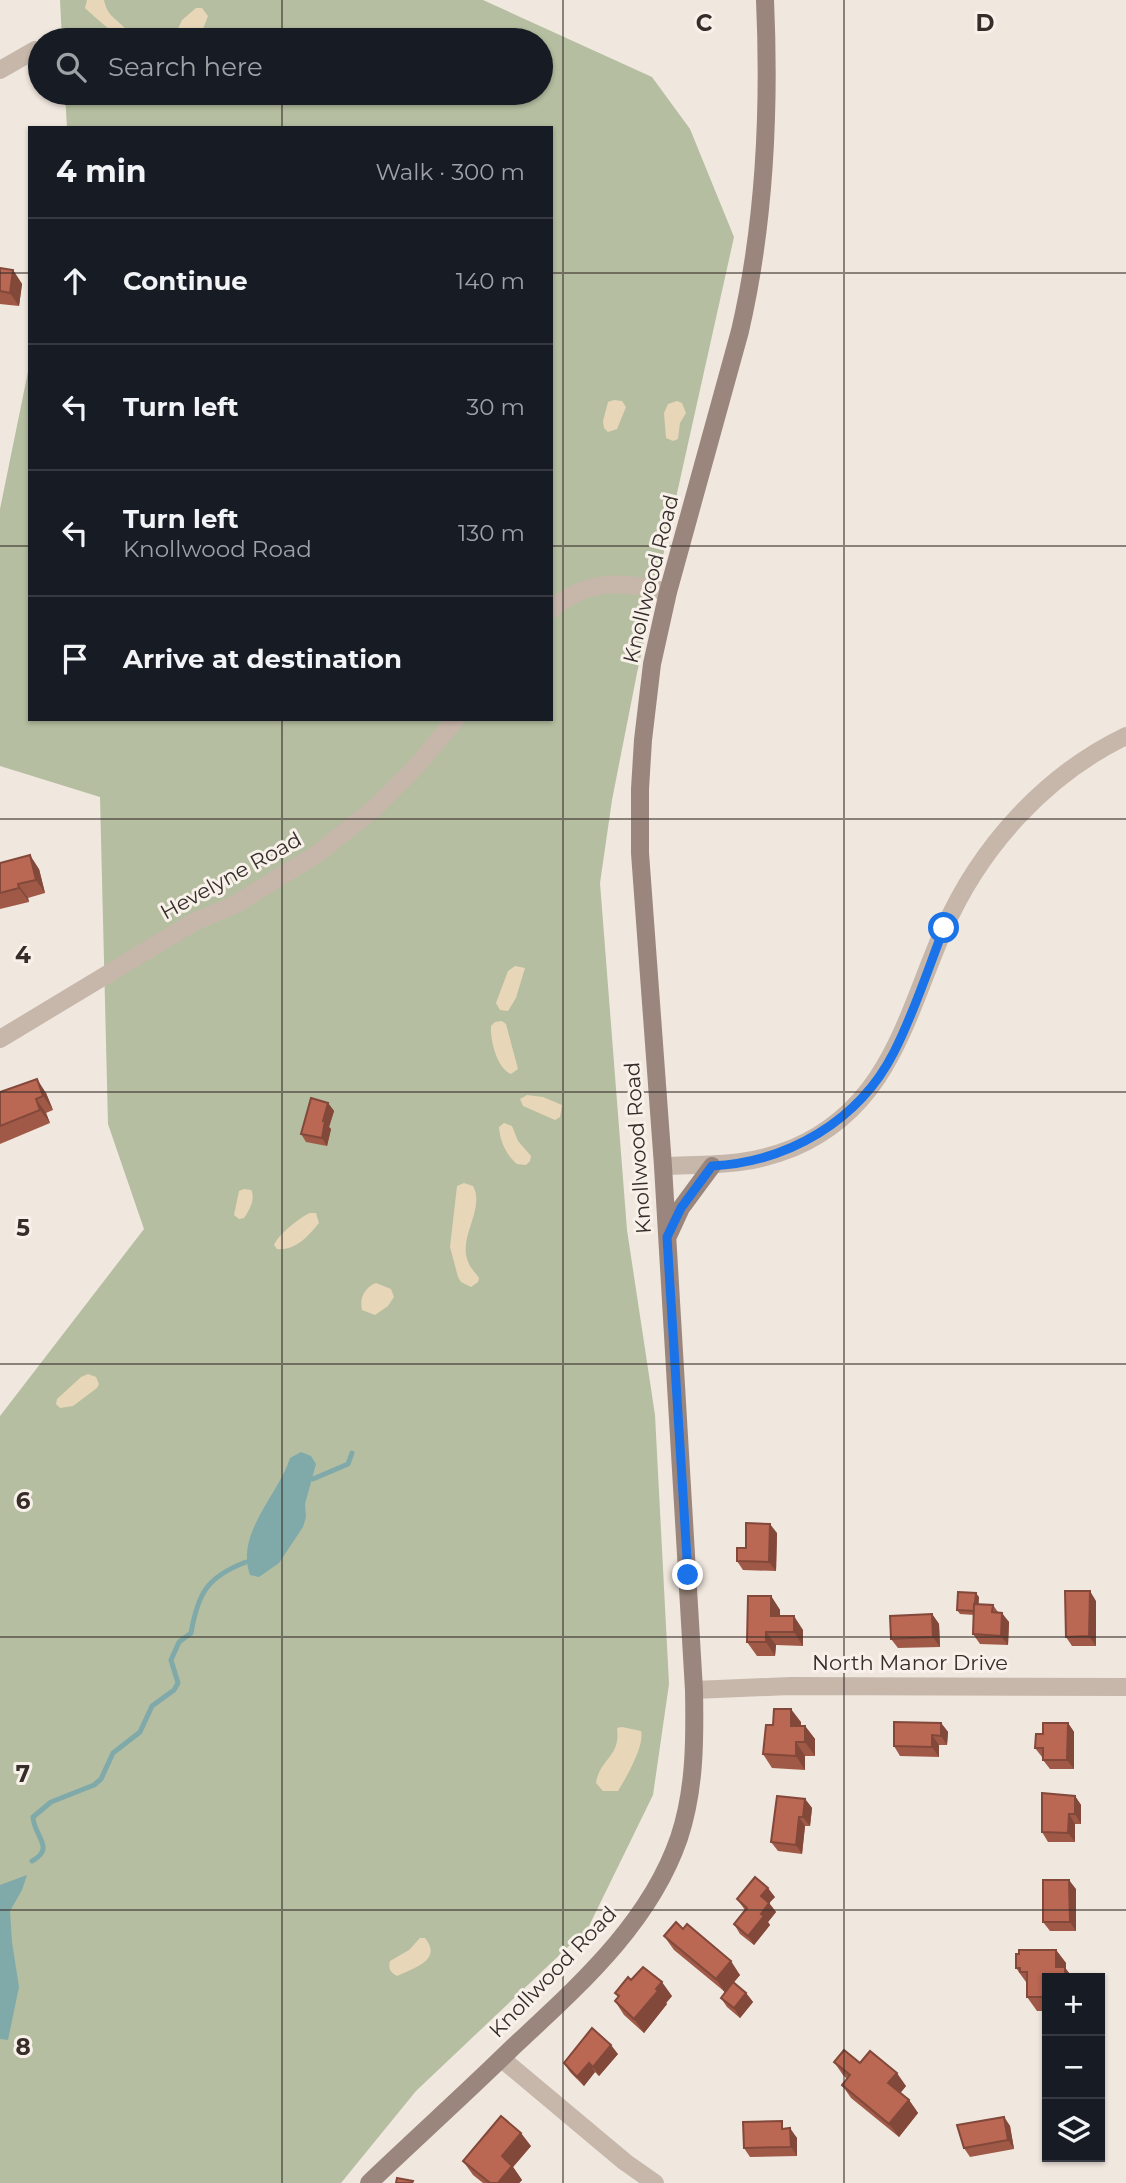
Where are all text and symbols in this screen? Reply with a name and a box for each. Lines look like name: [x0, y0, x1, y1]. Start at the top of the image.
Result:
text: C: [696, 9, 713, 37]
text: D: [976, 9, 995, 37]
search box: [28, 28, 553, 105]
icon: search: [52, 48, 90, 86]
text: Search here: [108, 51, 263, 83]
text: 4 min: [56, 153, 146, 190]
text: Walk · 300 m: [375, 158, 525, 186]
icon: ahead: [56, 262, 94, 300]
text: Continue: [123, 265, 248, 297]
text: 140 m: [456, 267, 525, 295]
icon: left: [56, 388, 94, 426]
text: Turn left: [123, 391, 239, 423]
text: 30 m: [466, 393, 525, 421]
street label: Knollwood Road: [618, 492, 684, 666]
text: Turn left: [123, 503, 239, 535]
icon: left: [56, 514, 94, 552]
text: 130 m: [458, 519, 525, 547]
text: Knollwood Road: [123, 535, 312, 563]
icon: arrive: [56, 640, 94, 678]
text: Arrive at destination: [123, 643, 402, 675]
street label: Hevelyne Road: [156, 826, 306, 925]
route start: [928, 912, 959, 943]
text: 4: [15, 941, 31, 969]
street label: Knollwood Road: [619, 1061, 656, 1235]
text: 5: [16, 1214, 30, 1242]
text: 6: [16, 1487, 31, 1515]
route end: [672, 1559, 703, 1590]
street label: North Manor Drive: [812, 1650, 1008, 1675]
text: 7: [16, 1760, 30, 1788]
street label: Knollwood Road: [484, 1901, 622, 2042]
map controls: [1042, 1973, 1105, 2162]
button: +: [1042, 1973, 1105, 2036]
text: 8: [15, 2033, 31, 2061]
button: −: [1042, 2036, 1105, 2099]
button: layers: [1042, 2099, 1105, 2162]

